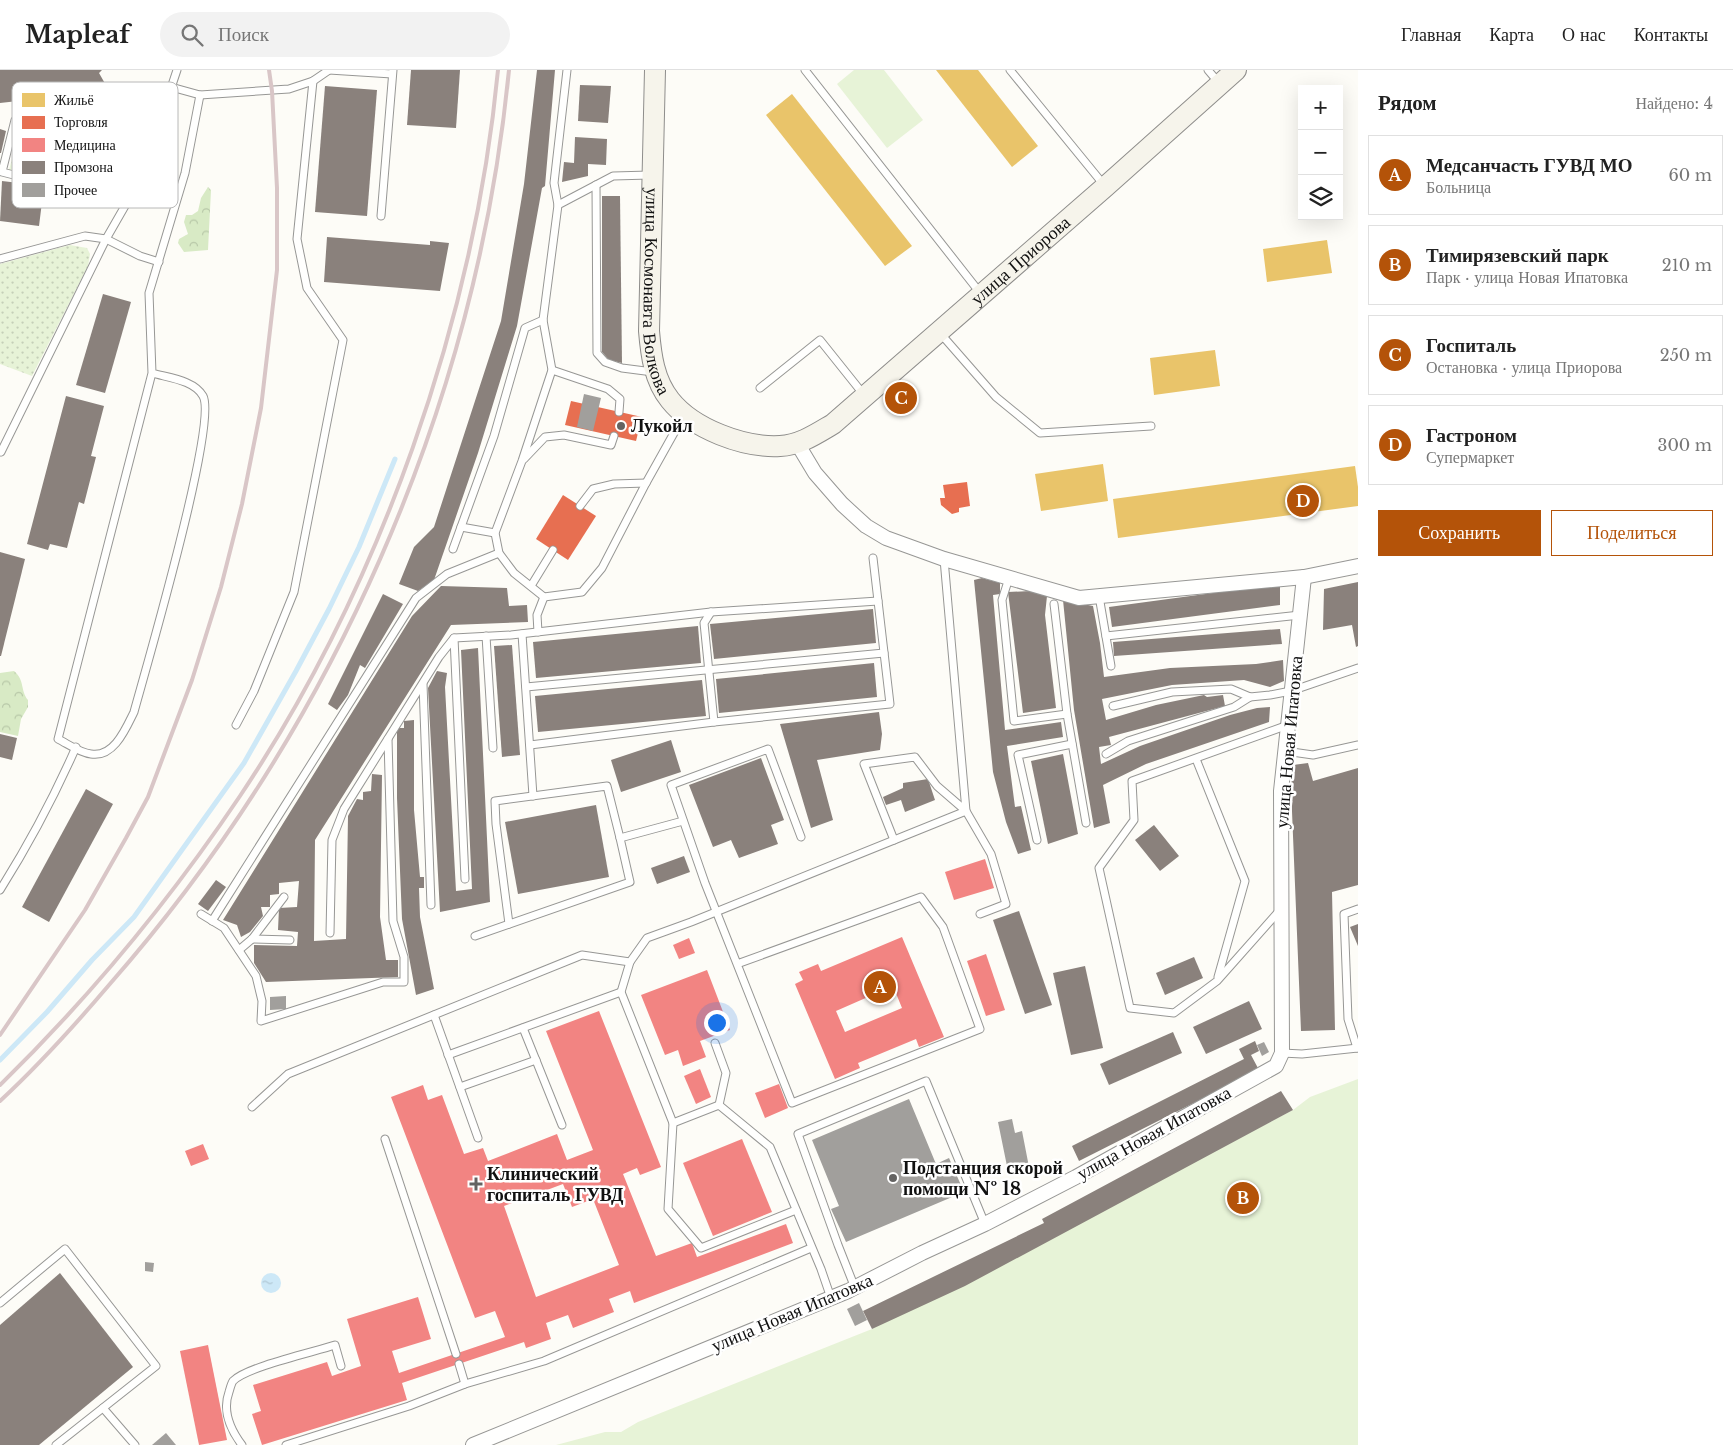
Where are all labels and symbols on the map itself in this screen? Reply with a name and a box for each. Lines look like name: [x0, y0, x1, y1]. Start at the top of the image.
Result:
legend: [12, 82, 178, 208]
text: Жильё: [54, 91, 94, 109]
text: Торговля: [54, 113, 108, 131]
text: Медицина: [54, 136, 116, 154]
text: Промзона: [54, 158, 114, 176]
text: Прочее: [54, 181, 97, 199]
street label: улица Космонавта Волкова: [638, 187, 675, 399]
street label: улица Приорова: [966, 211, 1075, 310]
pin: C: [885, 379, 917, 417]
place label: Лукойл: [631, 415, 693, 437]
marker: Лукойл: [615, 420, 627, 432]
pin: D: [1287, 482, 1319, 520]
street label: улица Новая Ипатовка: [1271, 655, 1307, 829]
pin: A: [864, 968, 896, 1006]
your location: [704, 1010, 730, 1036]
street label: улица Новая Ипатовка: [1073, 1081, 1235, 1185]
place label: Подстанция скорой помощи № 18: [903, 1157, 1063, 1200]
place label: Клинический госпиталь ГУВД: [487, 1163, 624, 1206]
marker: Подстанция скорой помощи № 18: [887, 1172, 899, 1184]
marker: Клинический госпиталь ГУВД: [469, 1177, 483, 1191]
pin: B: [1227, 1179, 1259, 1217]
street label: улица Новая Ипатовка: [708, 1269, 876, 1357]

